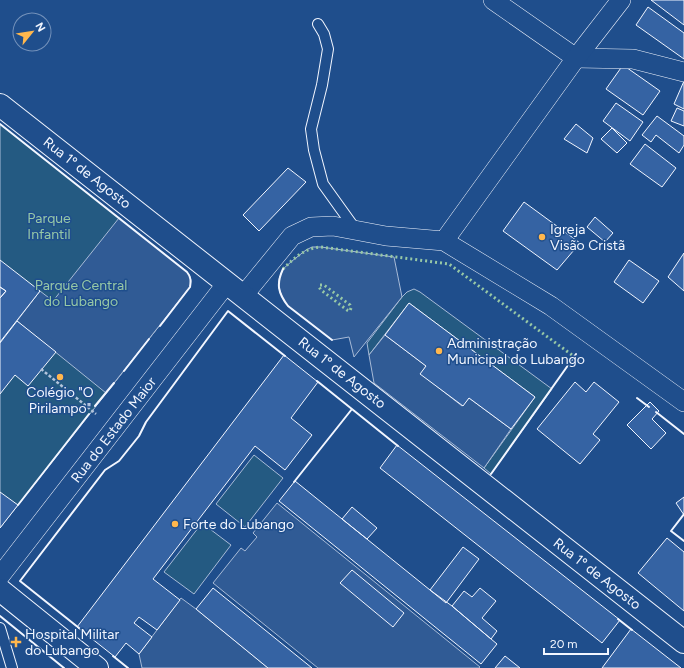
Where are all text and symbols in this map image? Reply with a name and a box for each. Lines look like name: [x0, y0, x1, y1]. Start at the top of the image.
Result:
north arrow: [12, 12, 52, 52]
text: N: [32, 20, 48, 34]
street label: Rua 1º de Agosto: [40, 134, 134, 212]
park label: Parque Infantil: [27, 210, 71, 243]
place label: Igreja Visão Cristã: [550, 221, 625, 254]
marker: Igreja Visão Cristã: [537, 232, 547, 242]
park label: Parque Central do Lubango: [35, 277, 127, 310]
street label: Rua 1º de Agosto: [295, 334, 389, 412]
place label: Administração Municipal do Lubango: [447, 335, 585, 368]
marker: Administração Municipal do Lubango: [434, 346, 444, 356]
marker: Colégio "O Pirilampo": [55, 372, 65, 382]
street label: Rua do Estado Maior: [67, 373, 160, 486]
place label: Colégio "O Pirilampo": [26, 384, 94, 417]
place label: Forte do Lubango: [183, 516, 294, 533]
marker: Forte do Lubango: [170, 519, 180, 529]
street label: Rua 1º de Agosto: [550, 535, 644, 613]
place label: Hospital Militar do Lubango: [25, 626, 119, 659]
scale bar: [544, 630, 608, 656]
marker: Hospital Militar do Lubango: [10, 636, 22, 648]
text: 20 m: [550, 637, 578, 651]

